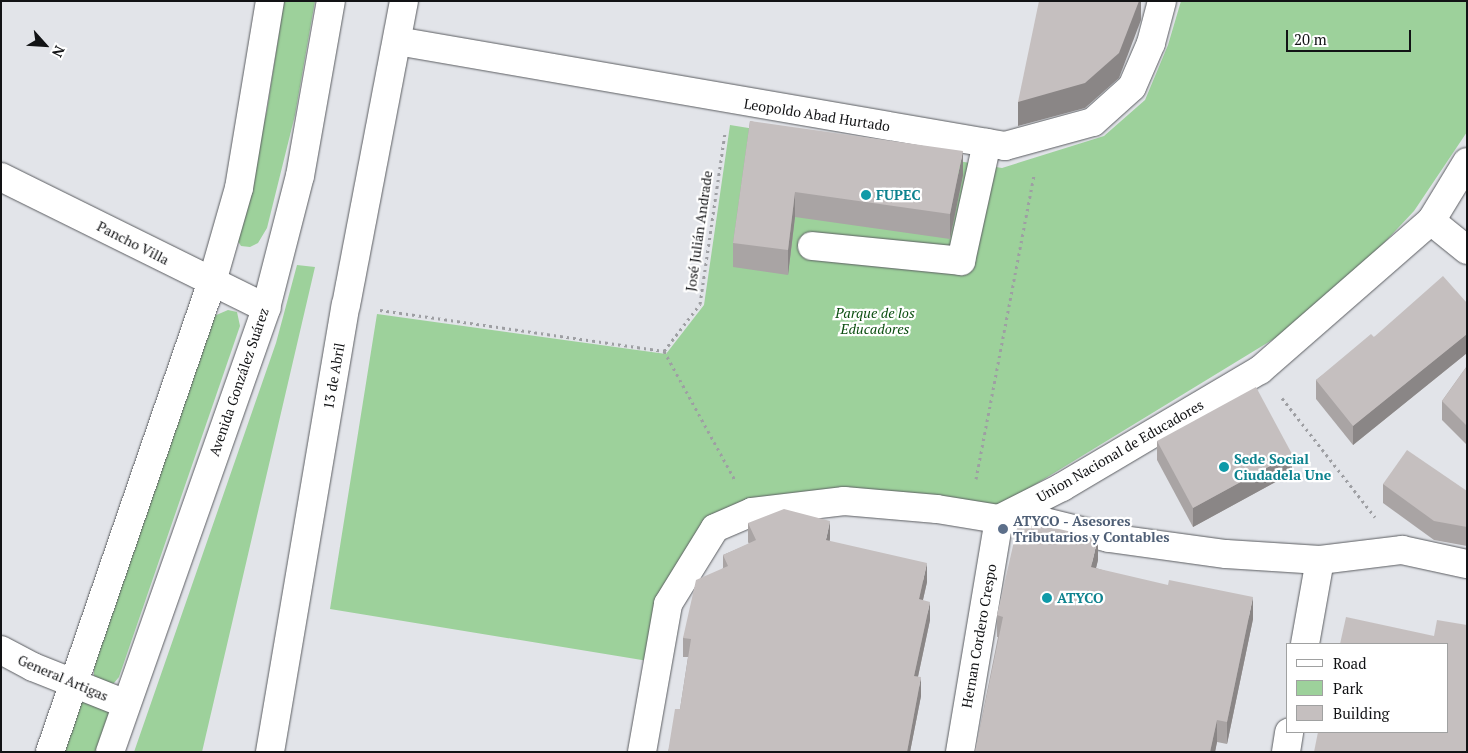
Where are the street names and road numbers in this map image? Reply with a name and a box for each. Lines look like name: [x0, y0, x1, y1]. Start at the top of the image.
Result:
street label: Leopoldo Abad Hurtado: [743, 95, 891, 135]
street label: José Julián Andrade: [682, 169, 716, 293]
street label: Pancho Villa: [94, 218, 172, 268]
street label: Avenida González Suárez: [206, 306, 272, 458]
street label: 13 de Abril: [320, 341, 348, 411]
street label: Union Nacional de Educadores: [1034, 396, 1206, 506]
street label: Hernan Cordero Crespo: [958, 563, 1000, 709]
street label: General Artigas: [15, 651, 111, 705]

